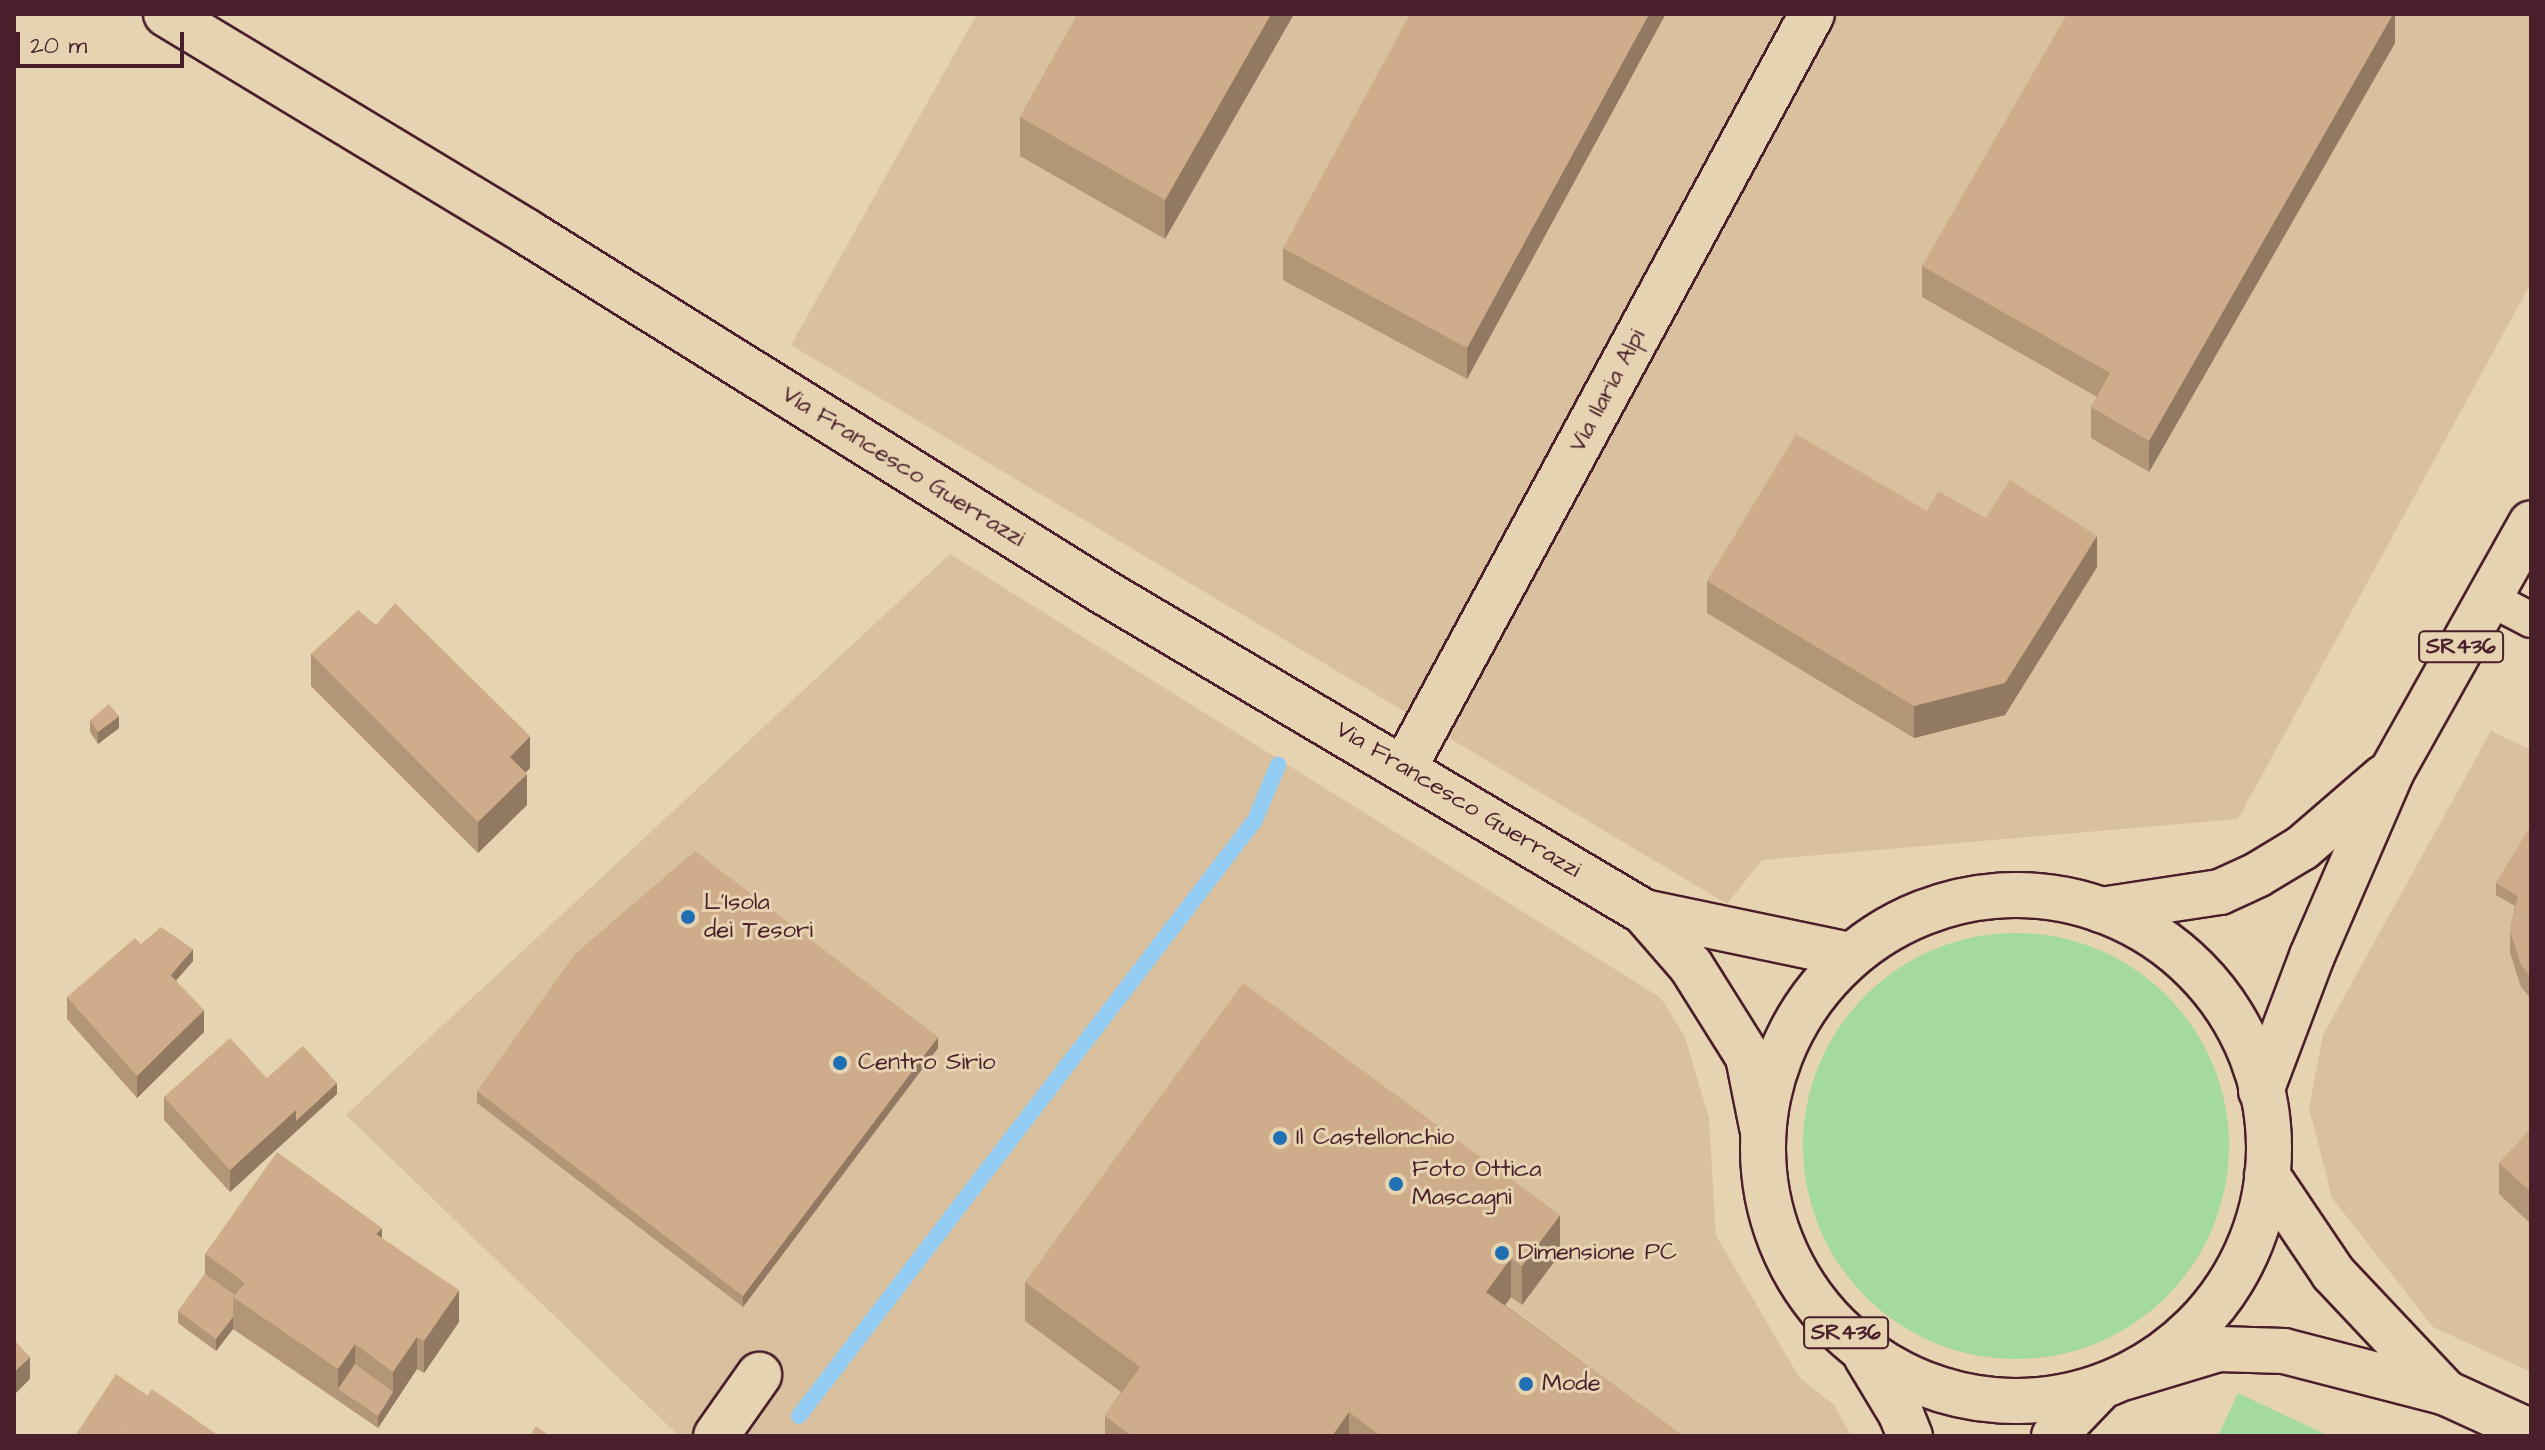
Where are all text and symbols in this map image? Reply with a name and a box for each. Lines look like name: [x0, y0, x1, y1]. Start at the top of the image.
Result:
scale bar: [20, 16, 188, 66]
text: 20 m: [30, 29, 87, 63]
street label: Via Ilaria Alpi: [1564, 325, 1652, 457]
street label: Via Francesco Guerrazzi: [776, 380, 1030, 554]
road number: SR436: [2417, 629, 2505, 665]
street label: Via Francesco Guerrazzi: [1330, 715, 1586, 885]
place label: L'Isola dei Tesori: [704, 889, 813, 945]
marker: L'Isola dei Tesori: [679, 908, 697, 926]
place label: Centro Sirio: [858, 1049, 995, 1077]
marker: Centro Sirio: [829, 1052, 851, 1074]
place label: Il Castellonchio: [1296, 1124, 1454, 1152]
marker: Il Castellonchio: [1271, 1129, 1289, 1147]
place label: Foto Ottica Mascagni: [1412, 1156, 1541, 1212]
marker: Foto Ottica Mascagni: [1387, 1175, 1405, 1193]
place label: Dimensione PC: [1518, 1239, 1677, 1267]
marker: Dimensione PC: [1493, 1244, 1511, 1262]
road number: SR436: [1802, 1315, 1890, 1351]
place label: Mode: [1542, 1370, 1601, 1398]
marker: Mode: [1517, 1375, 1535, 1393]

